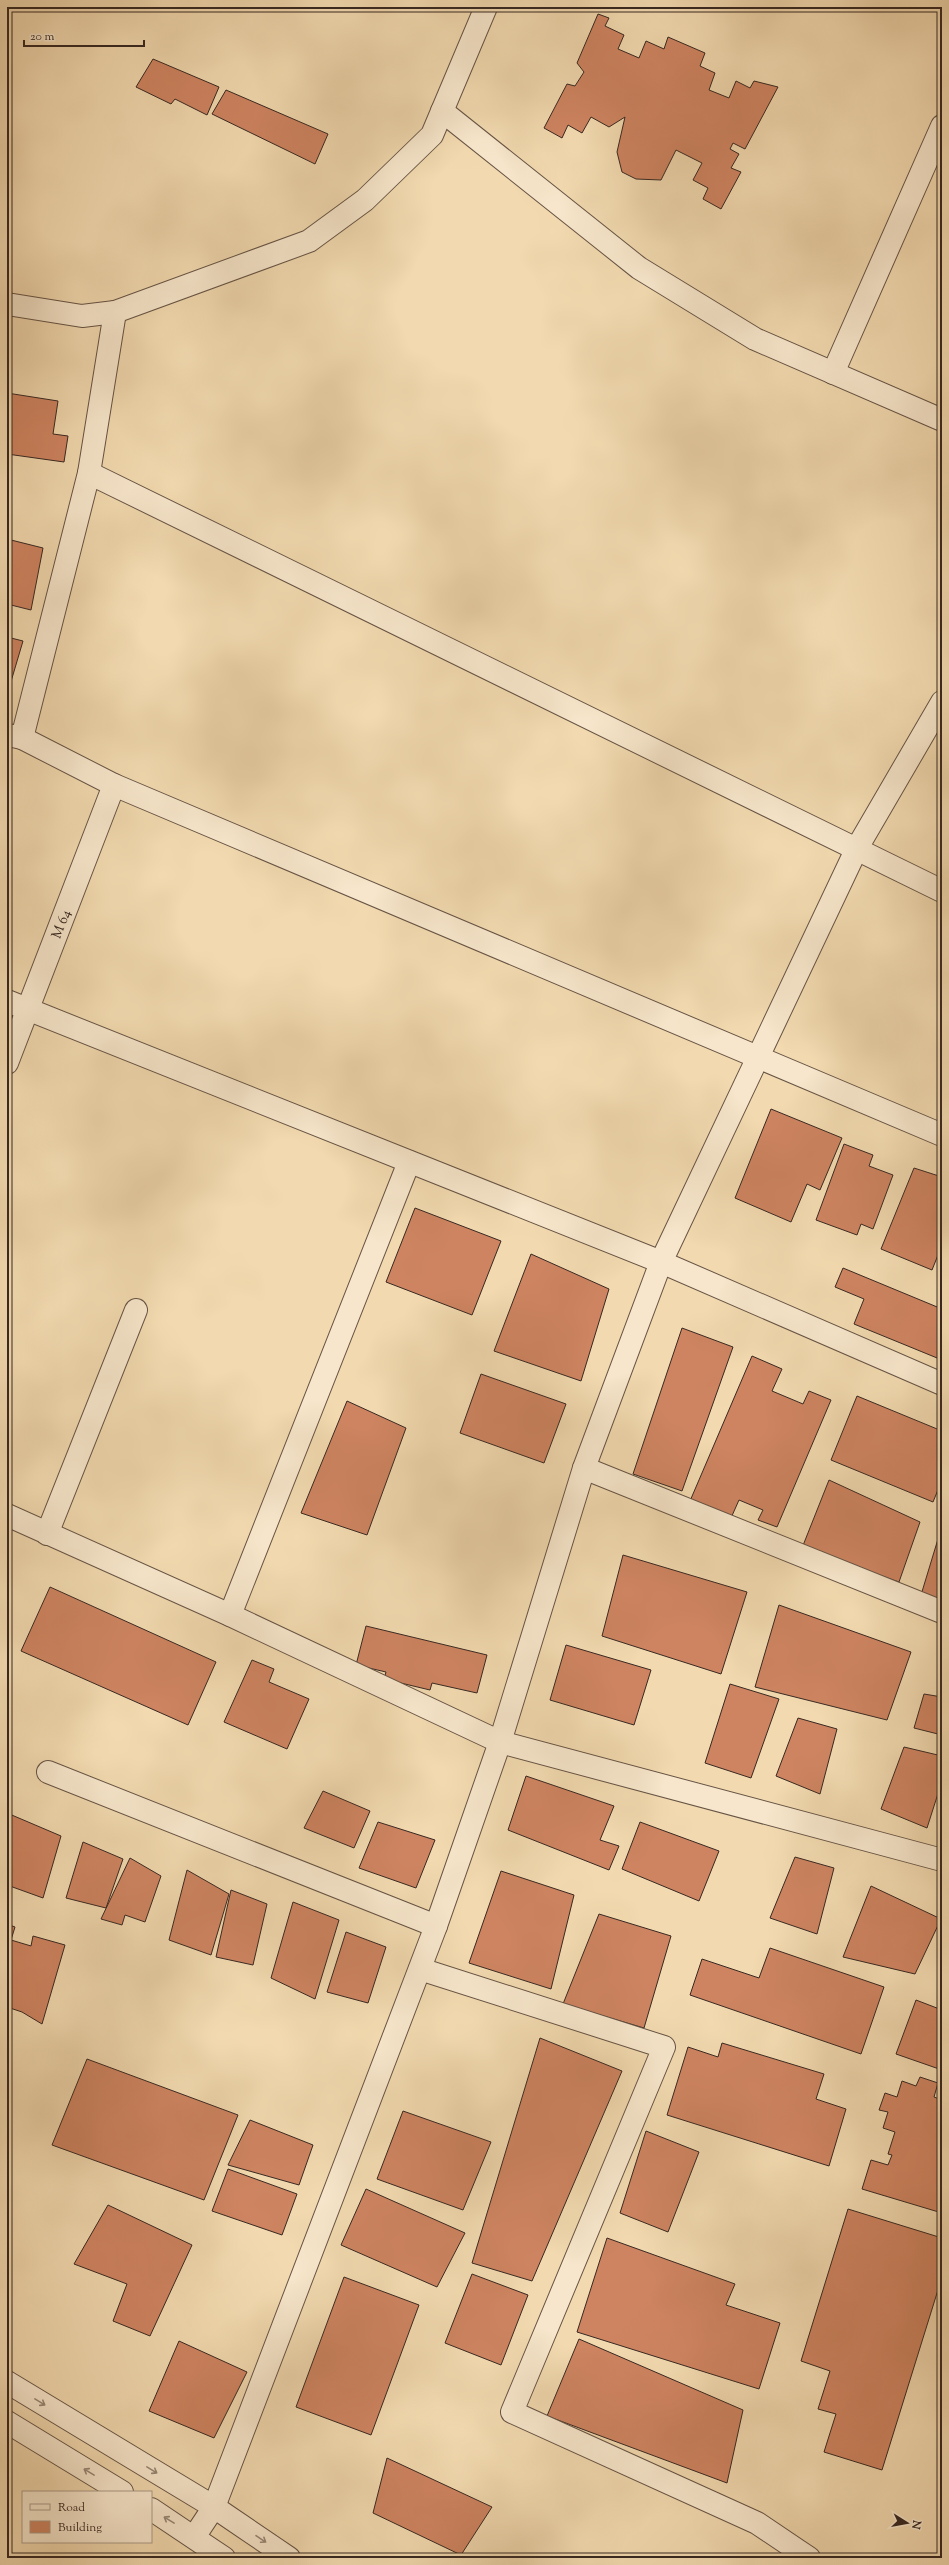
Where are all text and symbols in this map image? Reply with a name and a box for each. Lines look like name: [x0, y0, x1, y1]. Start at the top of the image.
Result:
scale bar: [24, 22, 144, 48]
text: 20 m: [30, 28, 55, 46]
street label: M 64: [48, 907, 77, 942]
one-way arrow: [34, 2399, 46, 2407]
one-way arrow: [146, 2466, 158, 2474]
one-way arrow: [83, 2467, 95, 2475]
legend: [22, 2491, 152, 2543]
text: Road: [58, 2499, 85, 2517]
north arrow: [887, 2503, 927, 2543]
one-way arrow: [163, 2516, 175, 2524]
text: N: [907, 2518, 925, 2531]
text: Building: [58, 2519, 102, 2537]
one-way arrow: [255, 2536, 267, 2544]

